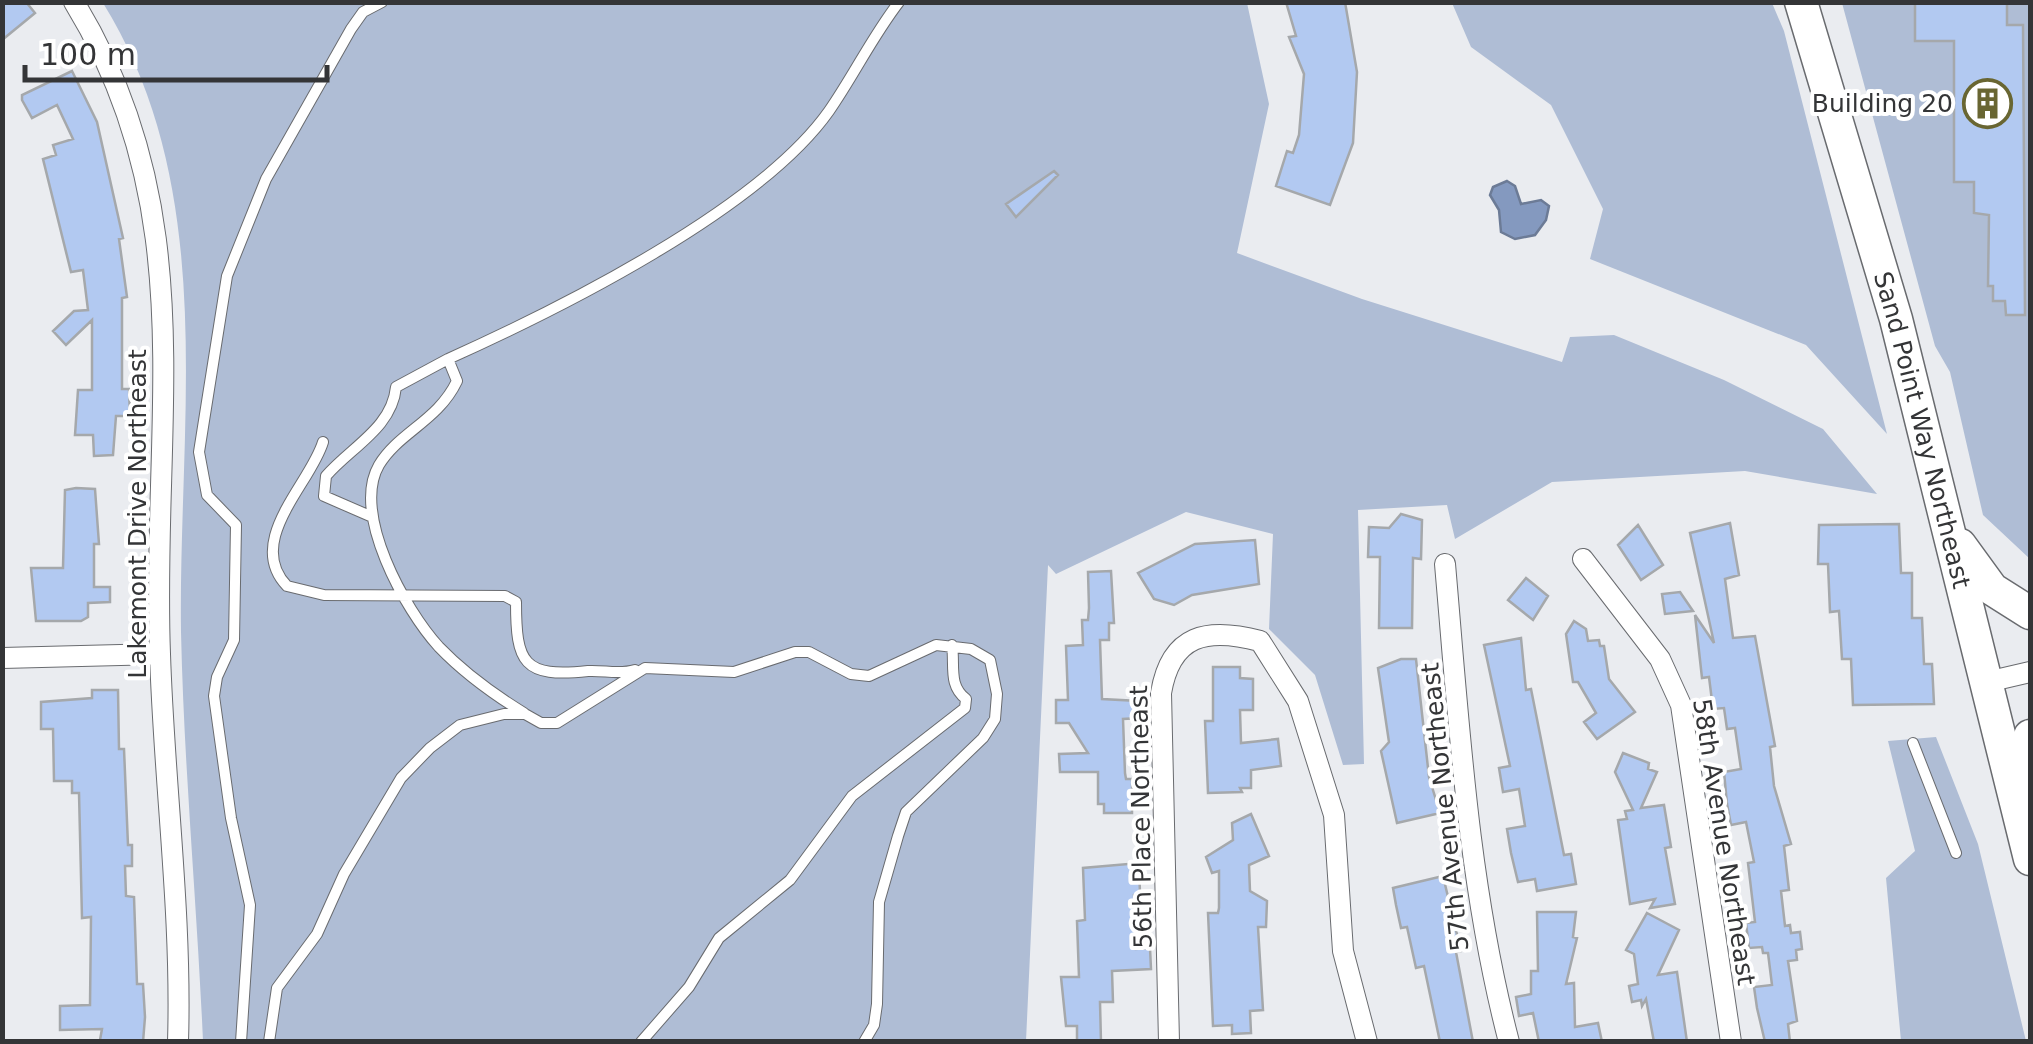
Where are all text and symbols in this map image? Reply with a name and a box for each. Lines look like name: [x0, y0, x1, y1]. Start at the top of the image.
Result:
scale bar: [25, 20, 328, 82]
text: 100 m: [40, 37, 136, 72]
building icon: Building 20: [1962, 77, 2014, 129]
place label: Building 20: [1812, 89, 1953, 118]
street label: Sand Point Way Northeast: [1868, 268, 1977, 591]
street label: Lakemont Drive Northeast: [123, 349, 152, 679]
street label: 57th Avenue Northeast: [1415, 661, 1475, 953]
street label: 56th Place Northeast: [1124, 685, 1158, 949]
street label: 58th Avenue Northeast: [1687, 697, 1761, 988]

